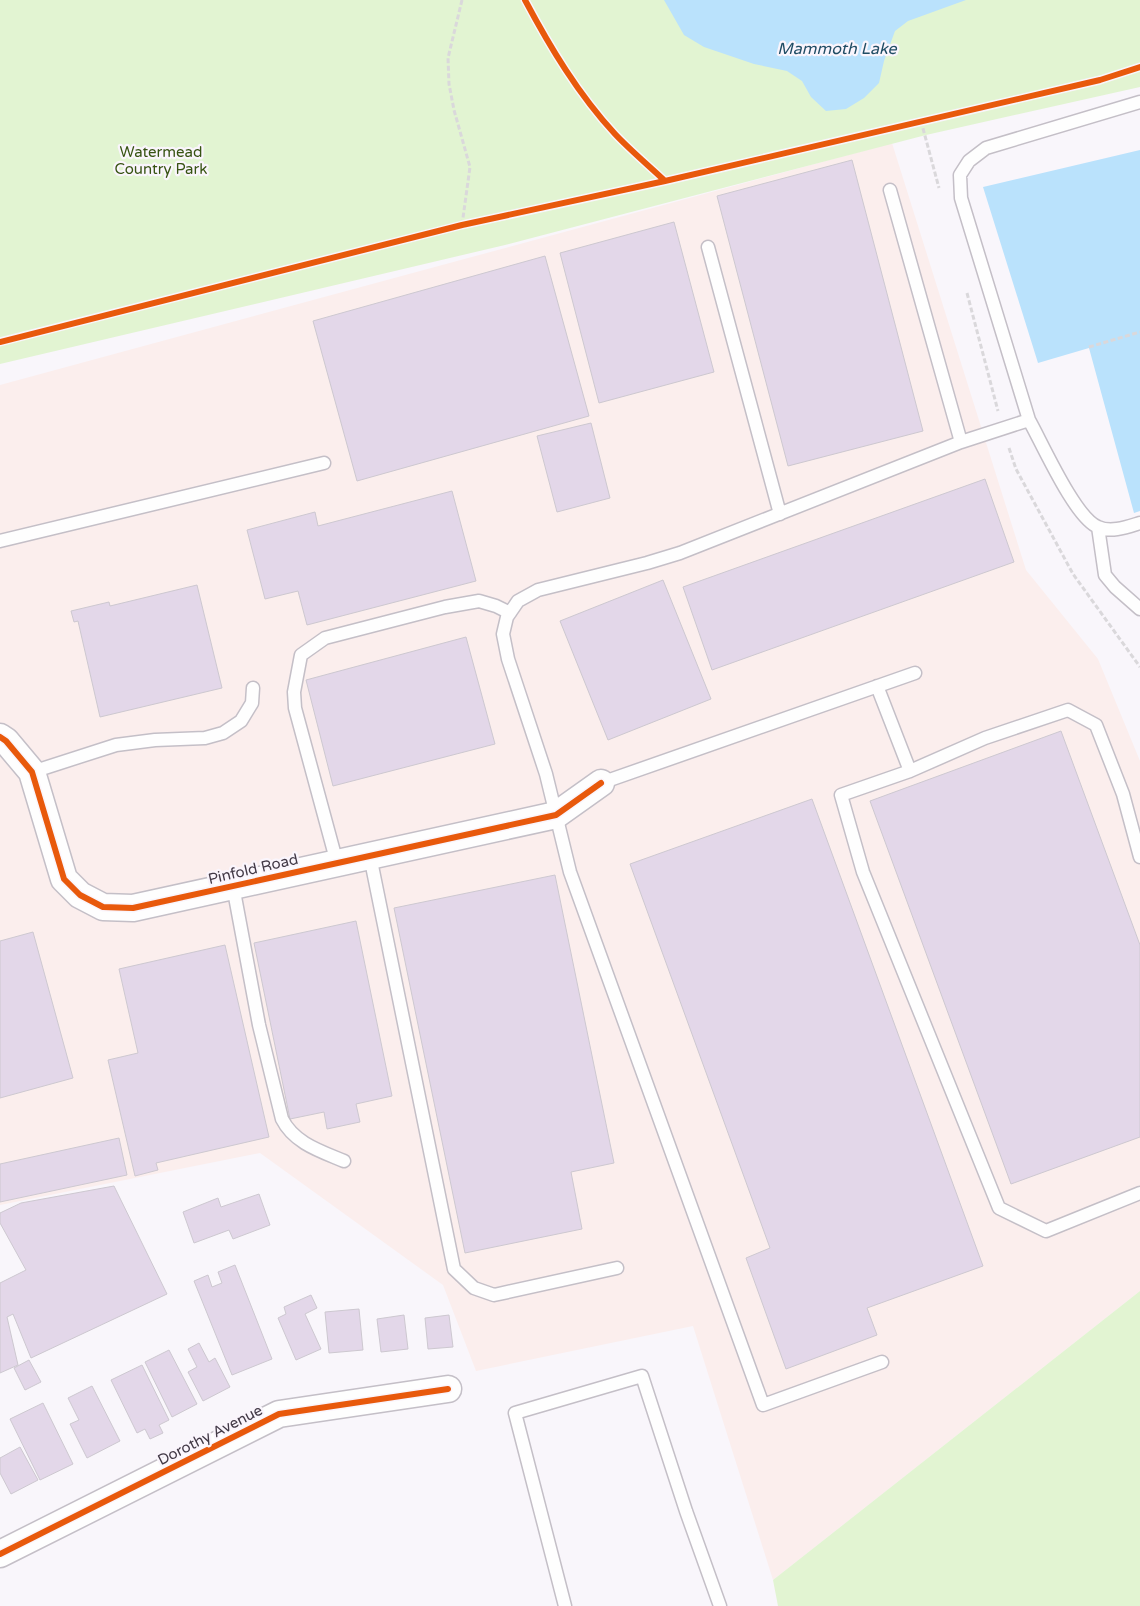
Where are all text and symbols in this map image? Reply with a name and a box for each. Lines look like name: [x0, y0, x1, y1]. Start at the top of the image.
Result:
water label: Mammoth Lake: [777, 39, 898, 59]
park label: Watermead Country Park: [115, 143, 207, 178]
street label: Pinfold Road: [206, 850, 300, 888]
street label: Dorothy Avenue: [155, 1401, 265, 1469]

